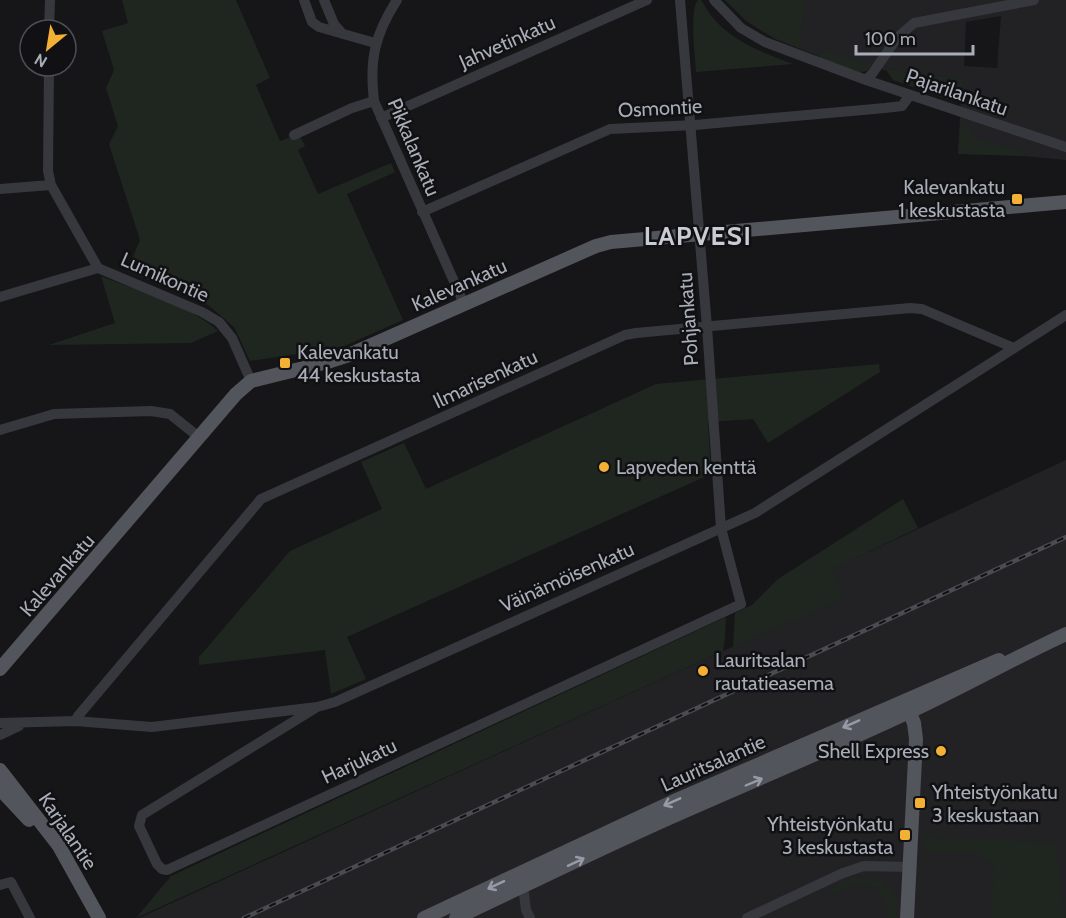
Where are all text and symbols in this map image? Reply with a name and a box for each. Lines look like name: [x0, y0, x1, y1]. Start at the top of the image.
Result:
street label: Jahvetinkatu: [454, 10, 559, 74]
north arrow: [18, 18, 78, 78]
scale bar: [856, 18, 973, 56]
text: 100 m: [865, 28, 916, 50]
text: N: [31, 50, 50, 72]
street label: Pajarilankatu: [903, 63, 1011, 121]
street label: Pikkalankatu: [383, 94, 445, 200]
street label: Osmontie: [617, 94, 703, 122]
place label: Kalevankatu 1 keskustasta: [898, 175, 1005, 222]
marker: Kalevankatu 1 keskustasta: [1010, 192, 1024, 206]
district label: LAPVESI: [644, 220, 752, 252]
street label: Lumikontie: [117, 247, 213, 307]
street label: Kalevankatu: [408, 253, 510, 317]
street label: Pohjankatu: [673, 272, 703, 366]
place label: Kalevankatu 44 keskustasta: [297, 340, 421, 387]
street label: Ilmarisenkatu: [429, 344, 541, 414]
marker: Kalevankatu 44 keskustasta: [278, 356, 292, 370]
place label: Lapveden kenttä: [616, 455, 757, 479]
marker: Lapveden kenttä: [597, 460, 611, 474]
street label: Kalevankatu: [15, 529, 99, 621]
street label: Väinämöisenkatu: [496, 537, 638, 617]
place label: Lauritsalan rautatieasema: [715, 648, 834, 695]
marker: Lauritsalan rautatieasema: [696, 664, 710, 678]
one-way arrow: [842, 719, 861, 730]
street label: Lauritsalantie: [657, 729, 769, 797]
street label: Harjukatu: [318, 733, 400, 789]
place label: Shell Express: [818, 739, 929, 763]
marker: Shell Express: [934, 744, 948, 758]
one-way arrow: [744, 776, 762, 787]
place label: Yhteistyönkatu 3 keskustaan: [931, 780, 1058, 827]
street label: Karjalantie: [34, 788, 102, 874]
marker: Yhteistyönkatu 3 keskustaan: [913, 796, 927, 810]
one-way arrow: [664, 797, 682, 808]
place label: Yhteistyönkatu 3 keskustasta: [766, 812, 893, 859]
marker: Yhteistyönkatu 3 keskustasta: [898, 828, 912, 842]
one-way arrow: [566, 855, 584, 867]
one-way arrow: [487, 879, 505, 891]

